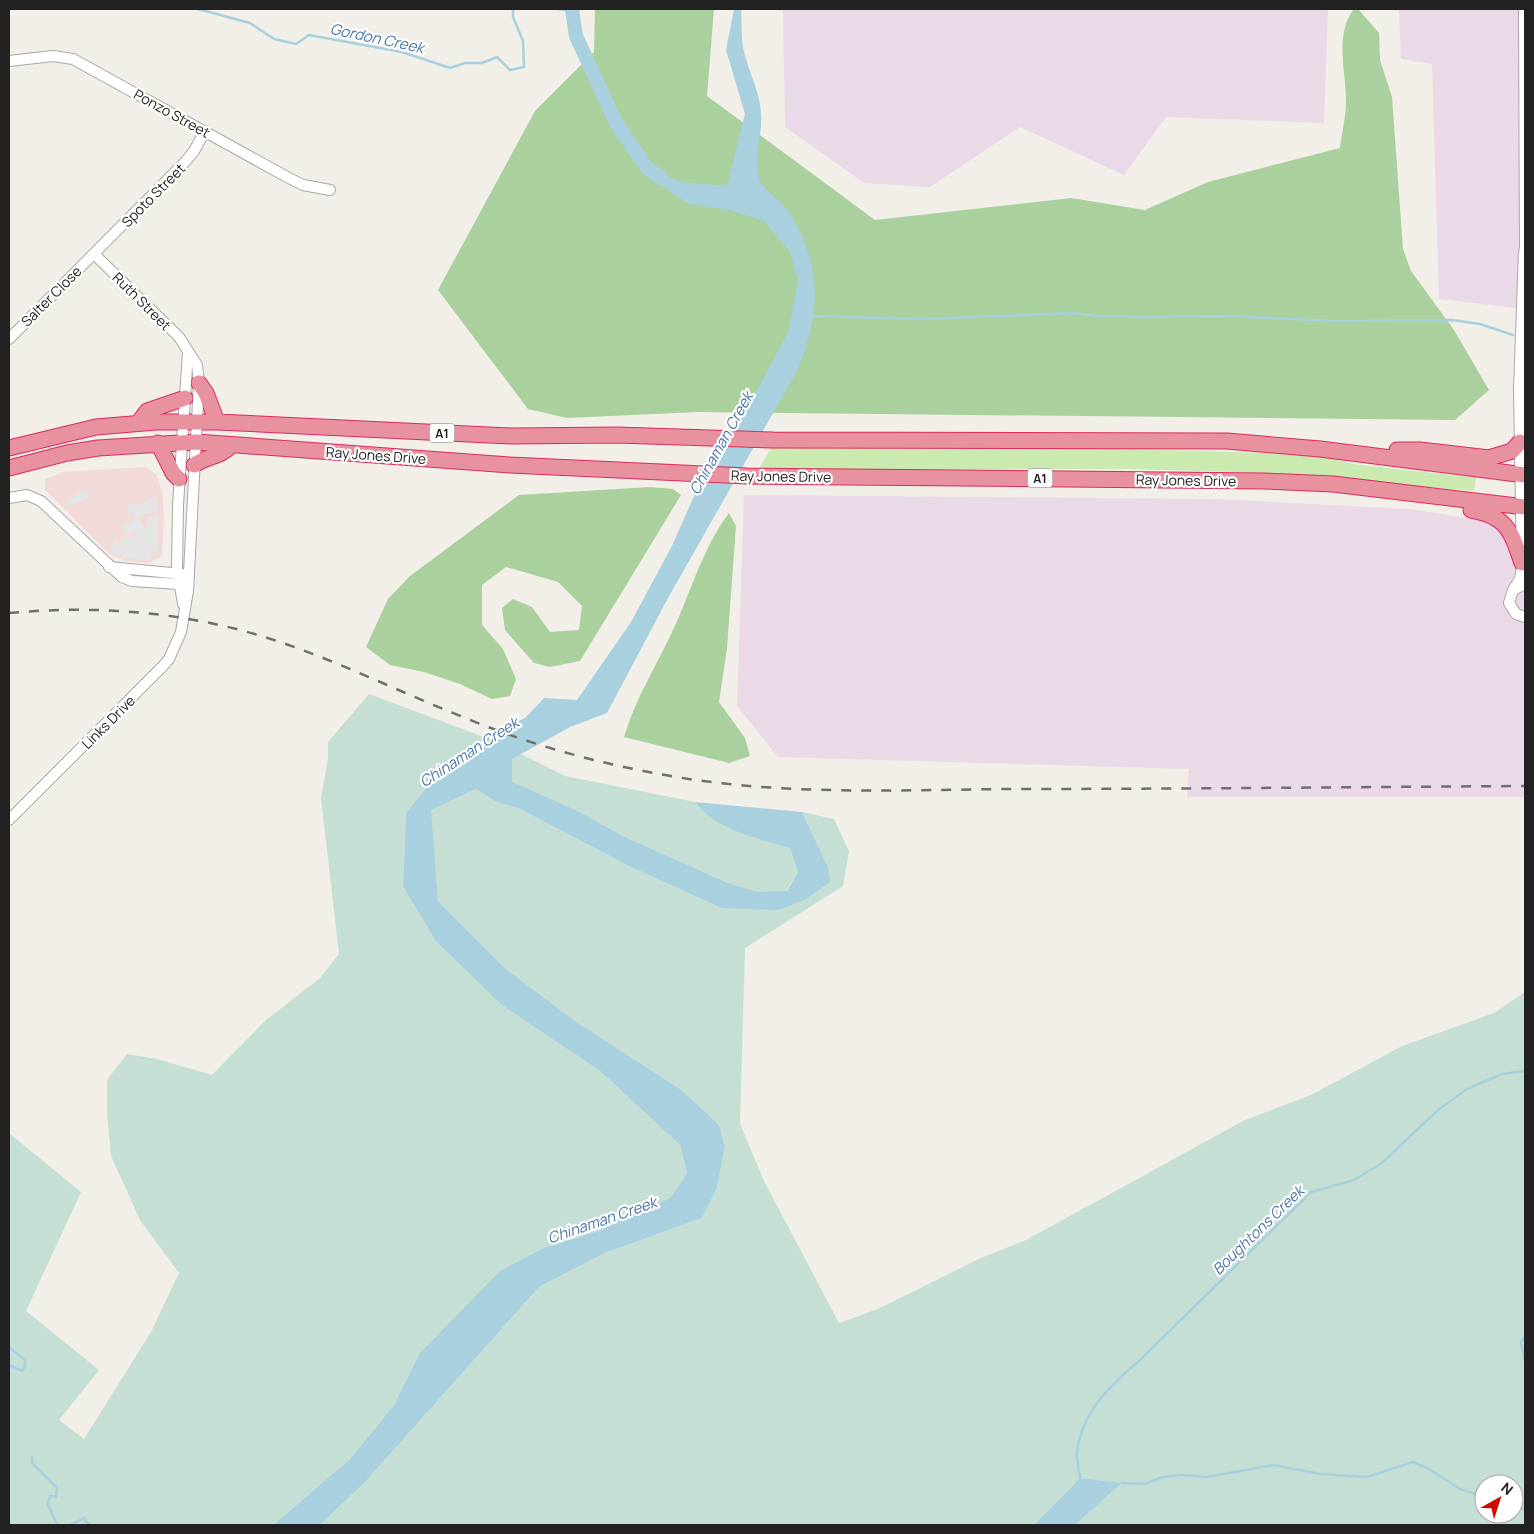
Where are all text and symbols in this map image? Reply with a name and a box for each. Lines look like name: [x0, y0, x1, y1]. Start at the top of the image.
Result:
water label: Gordon Creek: [328, 18, 428, 59]
street label: Ponzo Street: [131, 84, 214, 142]
street label: Spoto Street: [117, 159, 189, 231]
street label: Salter Close: [17, 262, 85, 330]
street label: Ruth Street: [109, 268, 176, 335]
water label: Chinaman Creek: [684, 386, 759, 498]
road number: A1: [430, 423, 454, 442]
street label: Ray Jones Drive: [325, 442, 427, 468]
street label: Ray Jones Drive: [731, 466, 831, 486]
road number: A1: [1028, 468, 1052, 488]
street label: Ray Jones Drive: [1136, 470, 1236, 490]
street label: Links Drive: [77, 691, 139, 753]
water label: Chinaman Creek: [415, 711, 525, 792]
water label: Boughtons Creek: [1208, 1179, 1310, 1279]
water label: Chinaman Creek: [545, 1191, 662, 1249]
north arrow: [1474, 1474, 1524, 1524]
text: N: [1498, 1478, 1517, 1499]

